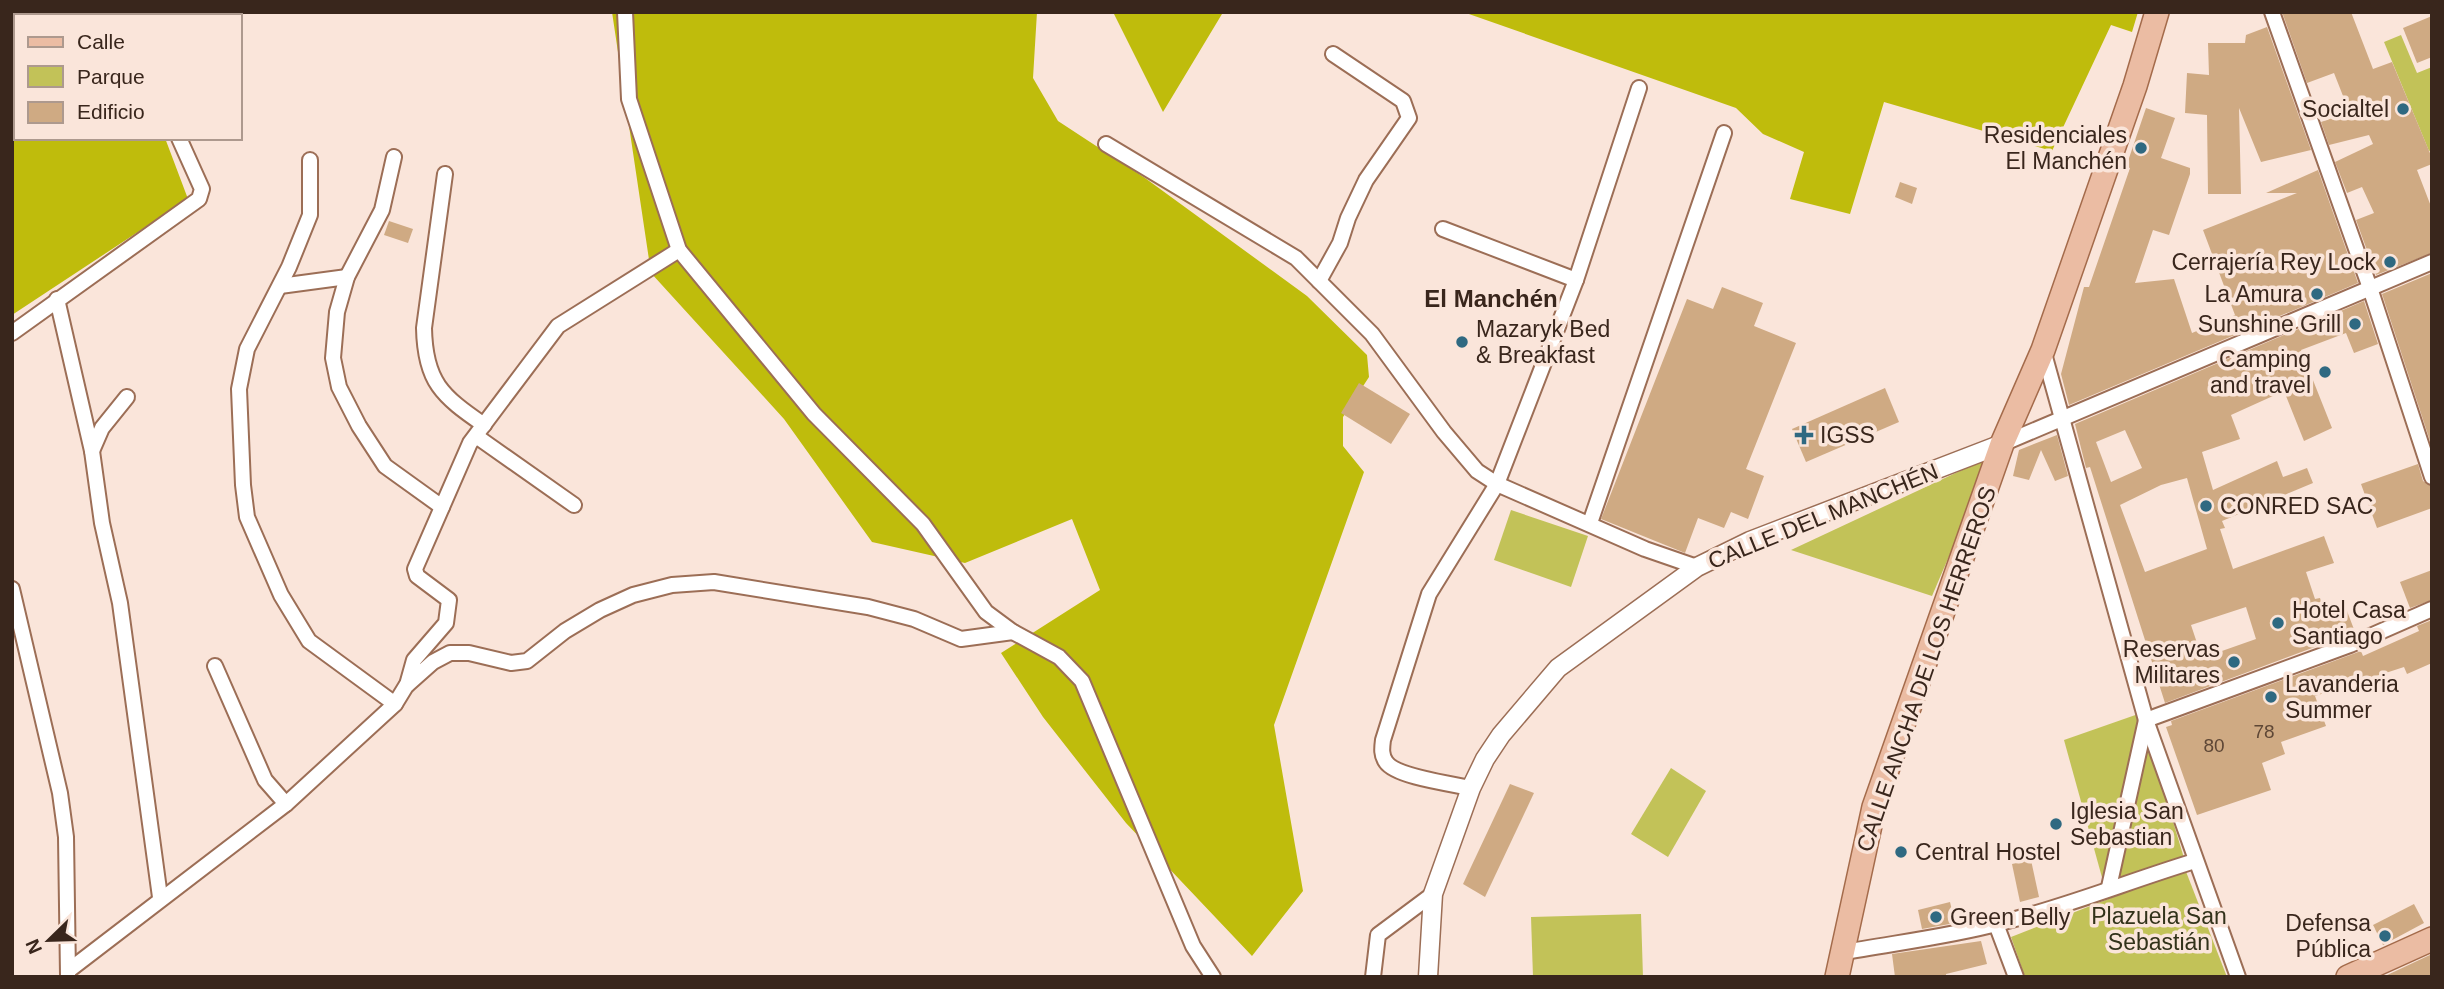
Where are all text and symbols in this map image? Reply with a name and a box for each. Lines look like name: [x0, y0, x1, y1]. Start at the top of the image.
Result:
legend: [14, 14, 242, 140]
text: Calle: [77, 30, 125, 53]
text: Parque: [77, 65, 145, 88]
place label: Socialtel: [2302, 96, 2389, 122]
text: Edificio: [77, 100, 145, 123]
marker: Socialtel: [2395, 101, 2411, 117]
place label: Residenciales El Manchén: [1984, 122, 2127, 174]
marker: Residenciales El Manchén: [2133, 140, 2149, 156]
place label: Cerrajería Rey Lock: [2171, 249, 2376, 275]
marker: Cerrajería Rey Lock: [2382, 254, 2398, 270]
place label: La Amura: [2205, 281, 2303, 307]
district label: El Manchén: [1424, 285, 1558, 312]
marker: La Amura: [2309, 286, 2325, 302]
place label: Sunshine Grill: [2198, 311, 2341, 337]
place label: Mazaryk Bed & Breakfast: [1476, 316, 1610, 368]
marker: Sunshine Grill: [2347, 316, 2363, 332]
marker: Mazaryk Bed & Breakfast: [1454, 334, 1470, 350]
place label: Camping and travel: [2210, 346, 2311, 398]
marker: Camping and travel: [2317, 364, 2333, 380]
place label: IGSS: [1820, 422, 1875, 448]
marker: IGSS: [1794, 425, 1814, 445]
street label: CALLE DEL MANCHÉN: [1704, 458, 1942, 574]
street label: CALLE ANCHA DE LOS HERREROS: [1851, 483, 2001, 855]
place label: CONRED SAC: [2220, 493, 2373, 519]
marker: CONRED SAC: [2198, 498, 2214, 514]
place label: Hotel Casa Santiago: [2292, 597, 2406, 649]
marker: Hotel Casa Santiago: [2270, 615, 2286, 631]
place label: Reservas Militares: [2123, 636, 2220, 688]
marker: Reservas Militares: [2226, 654, 2242, 670]
place label: Lavanderia Summer: [2285, 671, 2399, 723]
marker: Lavanderia Summer: [2263, 689, 2279, 705]
house number: 78: [2253, 721, 2275, 742]
house number: 80: [2203, 735, 2225, 756]
place label: Iglesia San Sebastian: [2070, 798, 2184, 850]
marker: Iglesia San Sebastian: [2048, 816, 2064, 832]
place label: Central Hostel: [1915, 839, 2061, 865]
marker: Central Hostel: [1893, 844, 1909, 860]
park label: Plazuela San Sebastián: [2091, 903, 2227, 955]
place label: Green Belly: [1950, 904, 2071, 930]
north arrow: [14, 905, 84, 975]
marker: Green Belly: [1928, 909, 1944, 925]
place label: Defensa Pública: [2285, 910, 2371, 962]
marker: Defensa Pública: [2377, 928, 2393, 944]
text: N: [21, 936, 46, 957]

